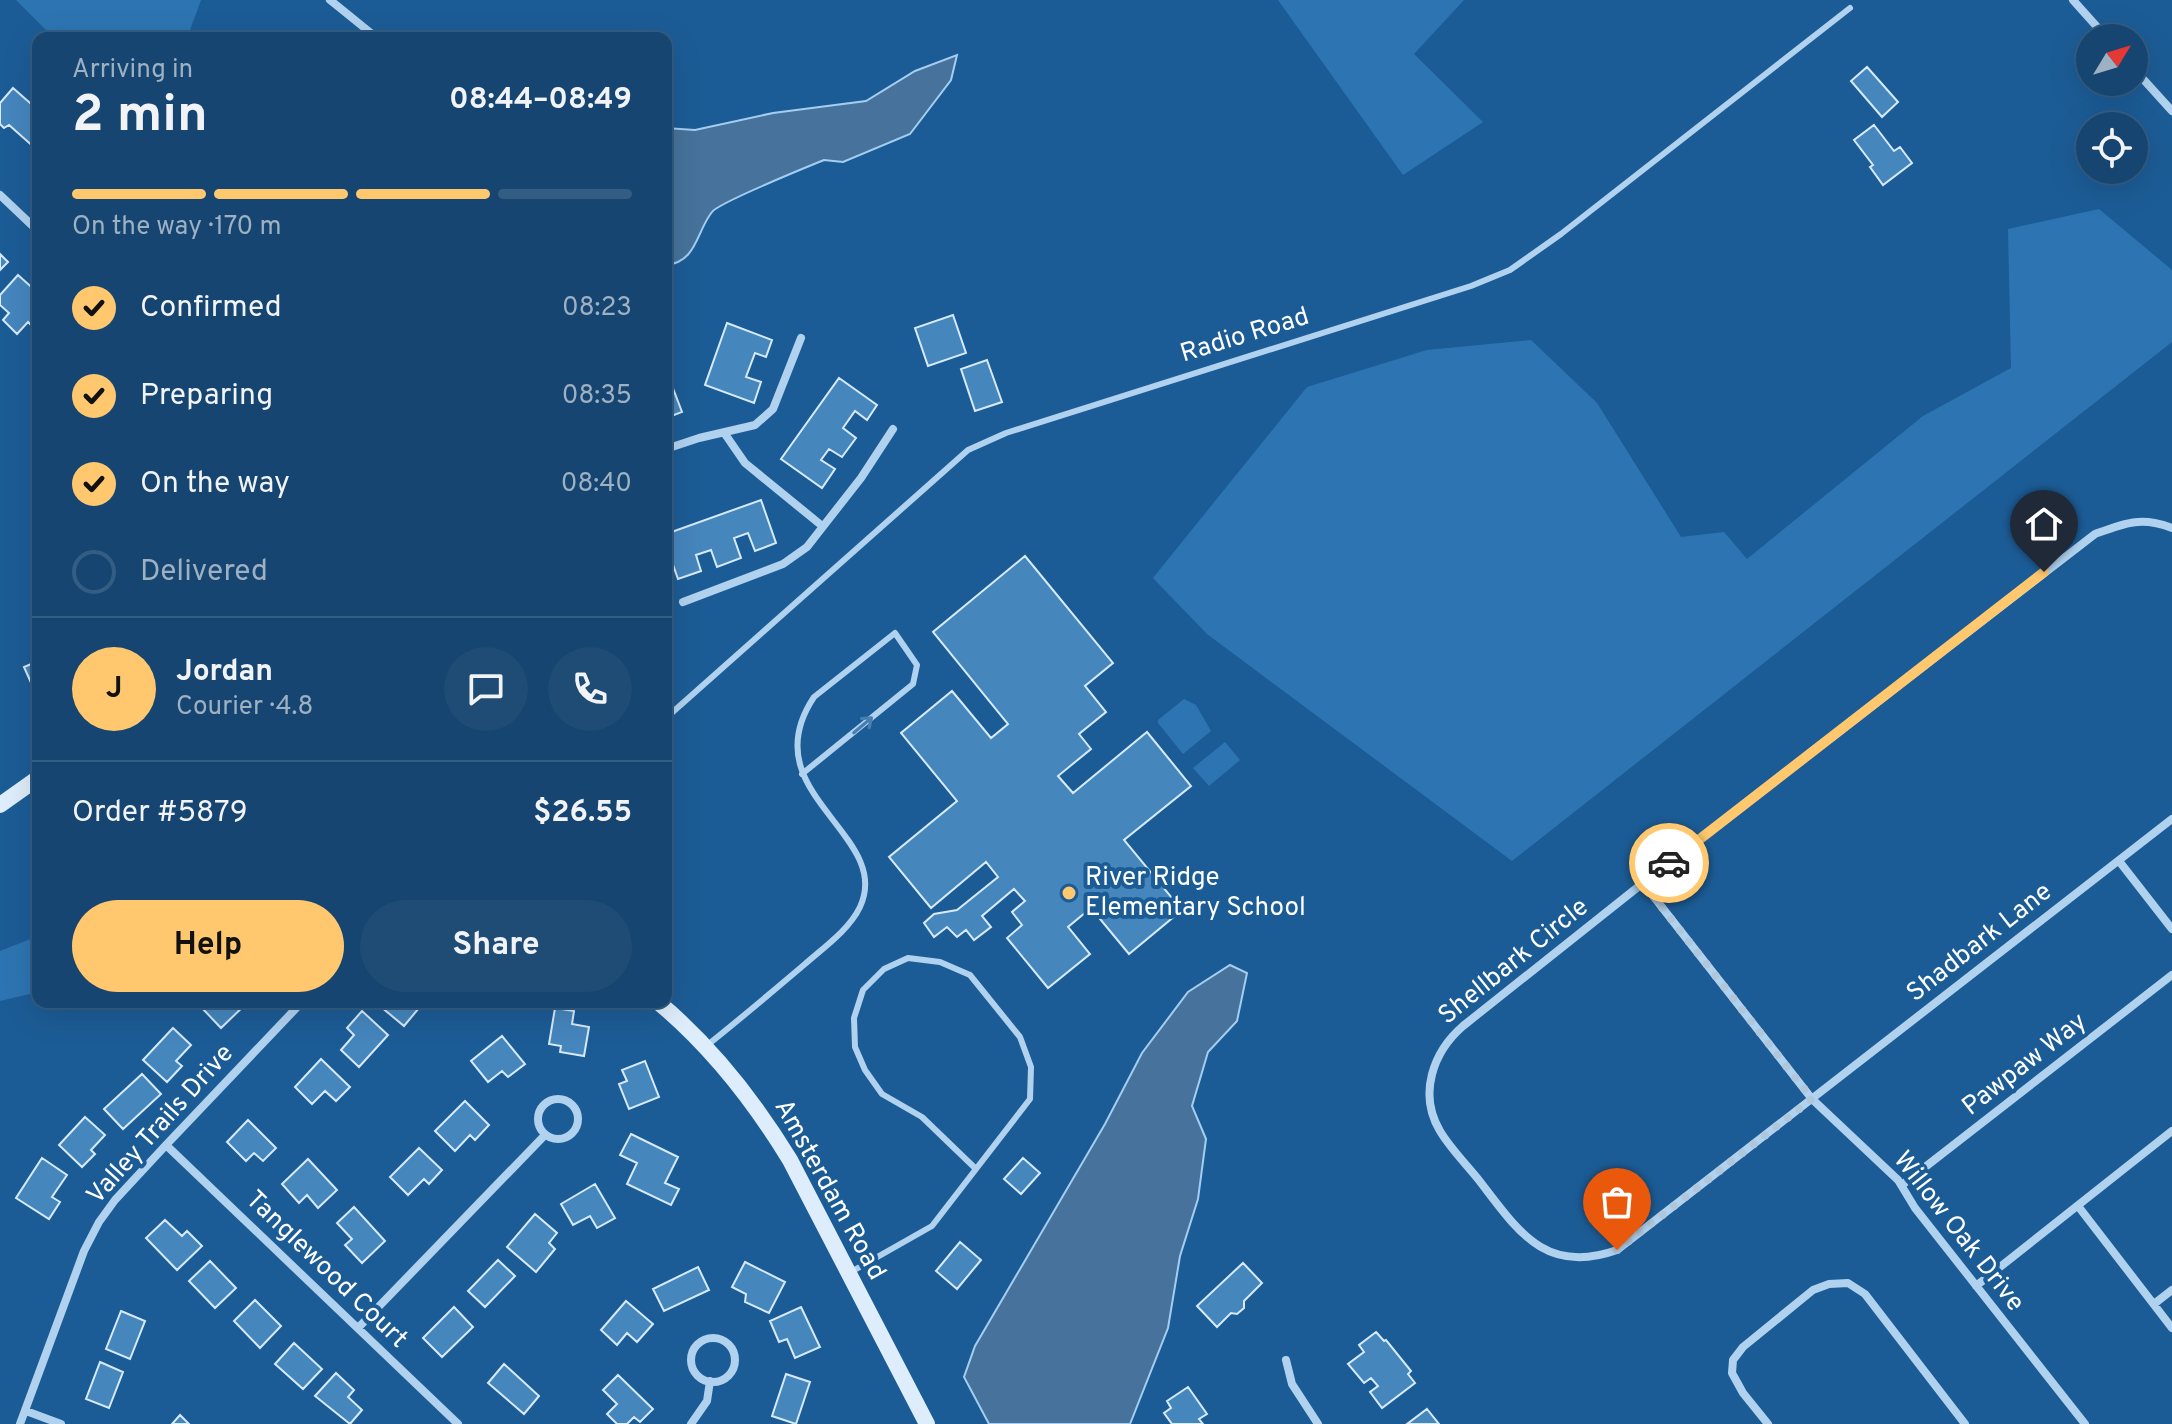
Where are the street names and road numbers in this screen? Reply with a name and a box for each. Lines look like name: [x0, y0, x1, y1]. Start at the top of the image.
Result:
street label: Radio Road: [1177, 301, 1313, 371]
street label: Shadbark Lane: [1901, 876, 2059, 1010]
street label: Shellbark Circle: [1432, 891, 1596, 1033]
street label: Pawpaw Way: [1956, 1006, 2094, 1124]
street label: Valley Trails Drive: [80, 1038, 242, 1212]
street label: Amsterdam Road: [766, 1094, 892, 1286]
street label: Willow Oak Drive: [1885, 1145, 2031, 1319]
street label: Tanglewood Court: [238, 1184, 414, 1356]

